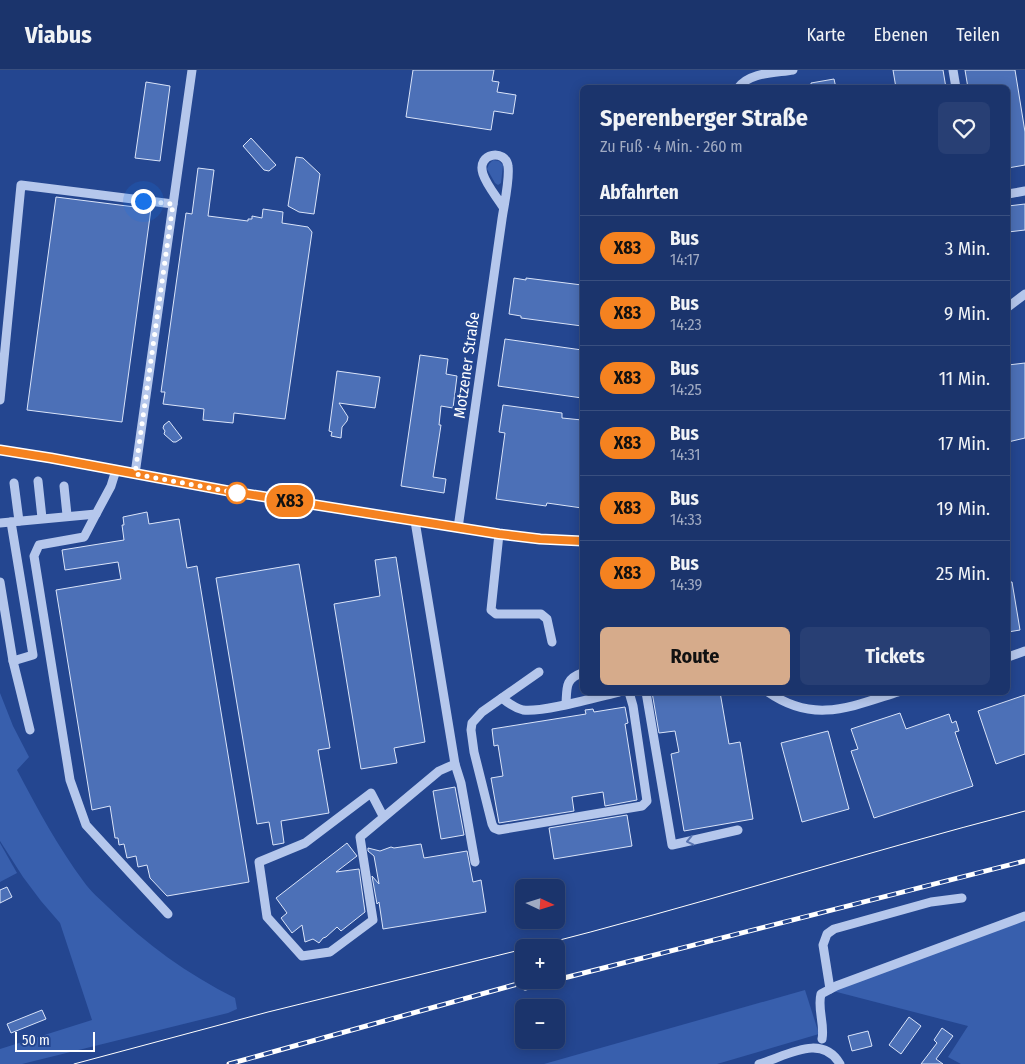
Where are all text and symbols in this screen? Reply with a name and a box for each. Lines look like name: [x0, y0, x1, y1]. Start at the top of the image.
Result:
text: Viabus: [25, 21, 92, 49]
text: Karte: [806, 24, 845, 46]
text: Ebenen: [873, 24, 928, 46]
text: Teilen: [956, 24, 1000, 46]
button: heart: [938, 102, 990, 154]
text: Sperenberger Straße: [600, 104, 808, 132]
text: Zu Fuß · 4 Min. · 260 m: [600, 137, 743, 156]
text: Abfahrten: [600, 181, 679, 204]
your location: [131, 189, 156, 214]
text: Bus: [670, 227, 699, 250]
text: X83: [614, 237, 641, 259]
text: 3 Min.: [945, 237, 990, 260]
text: 14:17: [670, 250, 699, 269]
text: Bus: [670, 292, 699, 315]
text: X83: [614, 302, 641, 324]
text: 9 Min.: [944, 302, 990, 325]
street label: Motzener Straße: [450, 310, 483, 420]
text: 14:23: [670, 315, 702, 334]
text: Bus: [670, 357, 699, 380]
text: X83: [614, 367, 641, 389]
text: 11 Min.: [939, 367, 990, 390]
text: 14:25: [670, 380, 702, 399]
text: Bus: [670, 422, 699, 445]
text: X83: [614, 432, 641, 454]
text: 17 Min.: [938, 432, 990, 455]
text: 14:31: [670, 445, 701, 464]
unlabelled marker: [226, 482, 248, 504]
line badge: X83: [261, 485, 319, 517]
text: Bus: [670, 487, 699, 510]
text: X83: [276, 490, 304, 512]
text: X83: [614, 497, 641, 519]
text: 19 Min.: [937, 497, 990, 520]
text: 14:33: [670, 510, 702, 529]
text: Bus: [670, 552, 699, 575]
text: X83: [614, 562, 641, 584]
text: 25 Min.: [936, 562, 990, 585]
text: 14:39: [670, 575, 702, 594]
button: Route: [600, 627, 790, 685]
button: Tickets: [800, 627, 990, 685]
one-way arrow: [686, 835, 695, 846]
north arrow: [515, 879, 565, 929]
map controls: [515, 879, 565, 1049]
button: +: [515, 939, 565, 989]
button: −: [515, 999, 565, 1049]
scale bar: [15, 1029, 95, 1052]
text: 50 m: [22, 1032, 50, 1049]

